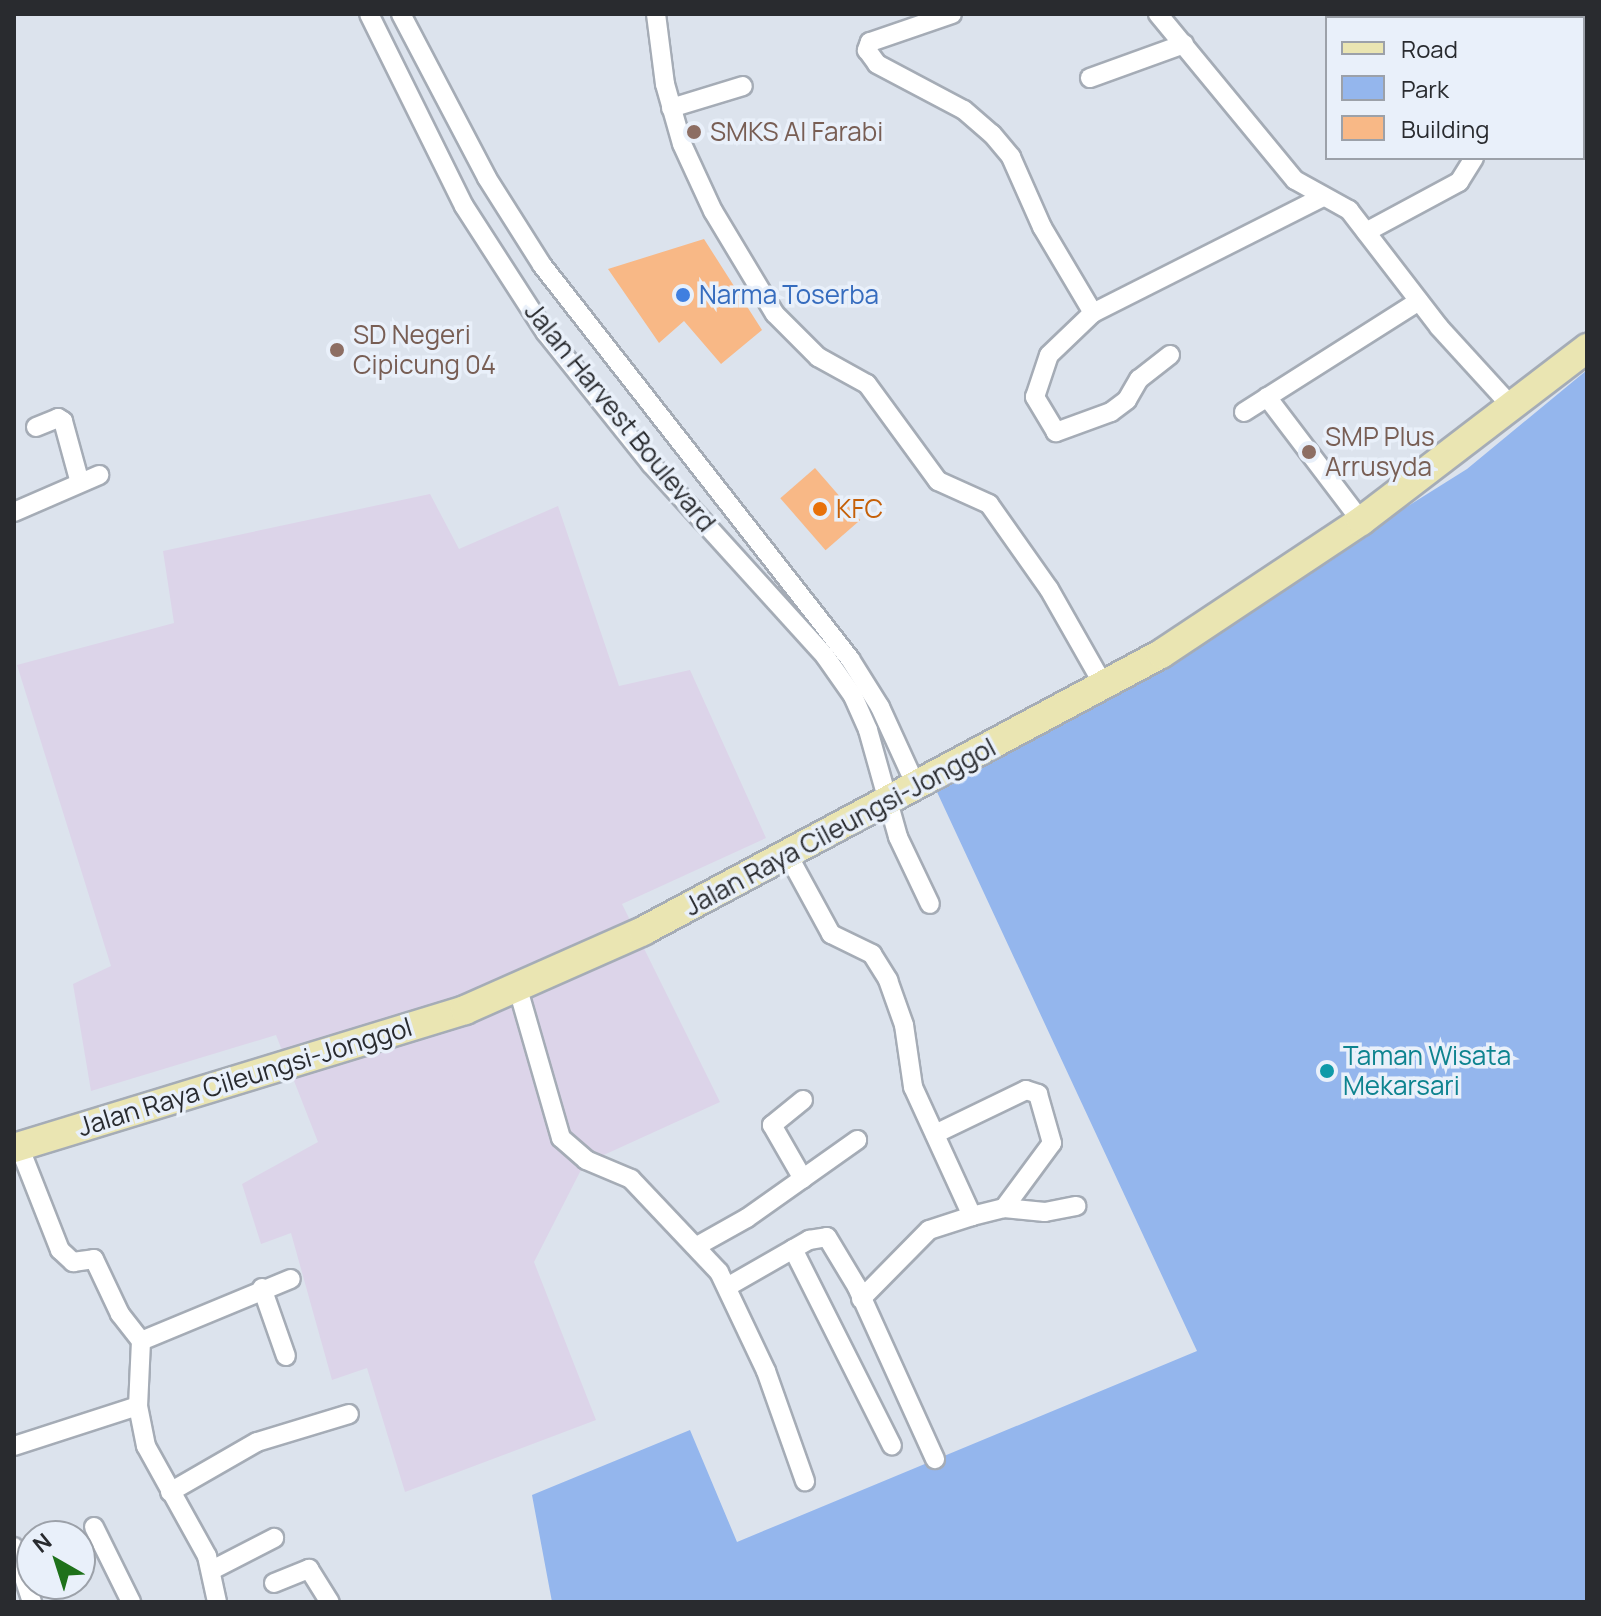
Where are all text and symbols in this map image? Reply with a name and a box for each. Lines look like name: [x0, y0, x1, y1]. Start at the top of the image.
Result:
legend: [1325, 16, 1585, 160]
text: Road: [1401, 32, 1458, 65]
text: Park: [1401, 72, 1449, 105]
text: Building: [1401, 112, 1489, 145]
place label: SMKS Al Farabi: [710, 116, 883, 148]
marker: SMKS Al Farabi: [685, 123, 703, 141]
place label: Narma Toserba: [699, 279, 879, 311]
marker: Narma Toserba: [674, 286, 692, 304]
street label: Jalan Harvest Boulevard: [518, 296, 722, 538]
place label: SD Negeri Cipicung 04: [353, 319, 496, 380]
marker: SD Negeri Cipicung 04: [328, 341, 346, 359]
place label: SMP Plus Arrusyda: [1325, 421, 1435, 482]
marker: SMP Plus Arrusyda: [1300, 443, 1318, 461]
place label: KFC: [836, 493, 883, 525]
marker: KFC: [811, 500, 829, 518]
street label: Jalan Raya Cileungsi-Jonggol: [679, 732, 1001, 922]
street label: Jalan Raya Cileungsi-Jonggol: [74, 1011, 416, 1143]
place label: Taman Wisata Mekarsari: [1343, 1040, 1511, 1102]
marker: Taman Wisata Mekarsari: [1318, 1062, 1336, 1080]
north arrow: [16, 1520, 96, 1600]
text: N: [27, 1526, 58, 1560]

